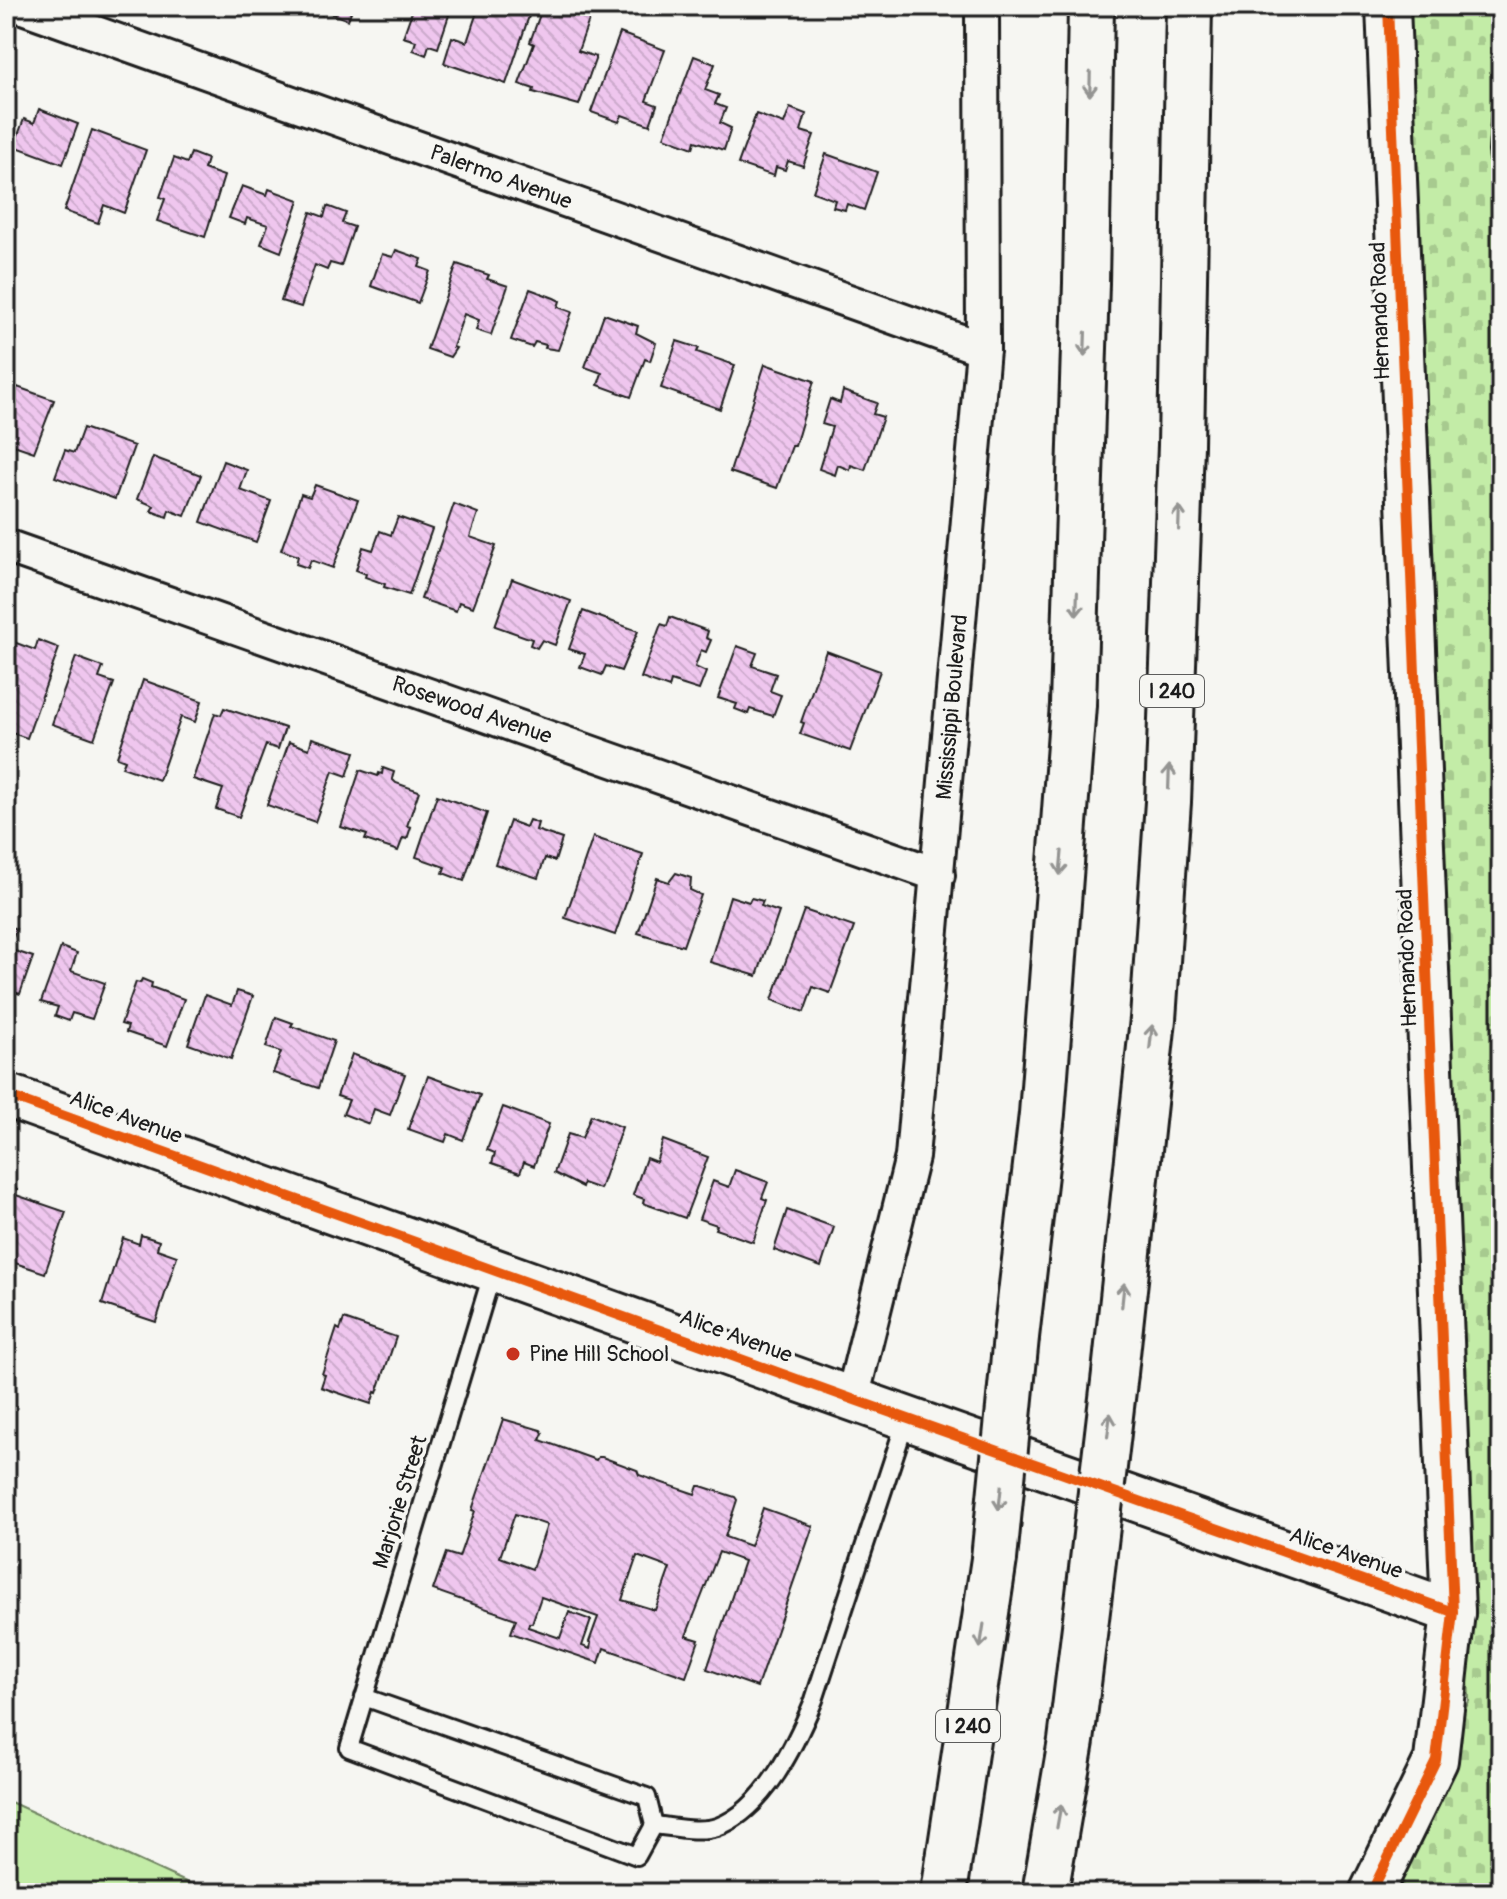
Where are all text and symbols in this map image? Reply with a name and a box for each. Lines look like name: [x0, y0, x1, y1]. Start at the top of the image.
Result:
one-way arrow: [1082, 70, 1098, 97]
street label: Palermo Avenue: [426, 138, 576, 216]
street label: Hernando Road: [1364, 241, 1396, 381]
one-way arrow: [1077, 330, 1092, 357]
one-way arrow: [1171, 505, 1186, 532]
one-way arrow: [1069, 590, 1084, 617]
street label: Mississippi Boulevard: [930, 613, 974, 801]
street label: Rosewood Avenue: [389, 670, 556, 750]
road number: I 240: [1140, 675, 1204, 707]
one-way arrow: [1162, 764, 1177, 791]
one-way arrow: [1053, 849, 1068, 876]
street label: Hernando Road: [1391, 888, 1423, 1028]
one-way arrow: [1144, 1024, 1159, 1051]
street label: Alice Avenue: [66, 1084, 186, 1150]
one-way arrow: [1116, 1282, 1131, 1309]
street label: Alice Avenue: [676, 1303, 796, 1369]
place label: Pine Hill School: [529, 1340, 669, 1368]
marker: Pine Hill School: [504, 1345, 522, 1363]
one-way arrow: [1101, 1412, 1116, 1439]
street label: Marjorie Street: [366, 1432, 434, 1572]
one-way arrow: [992, 1484, 1007, 1511]
street label: Alice Avenue: [1286, 1521, 1406, 1585]
one-way arrow: [974, 1623, 989, 1648]
road number: I 240: [936, 1710, 1000, 1742]
one-way arrow: [1052, 1804, 1067, 1829]

